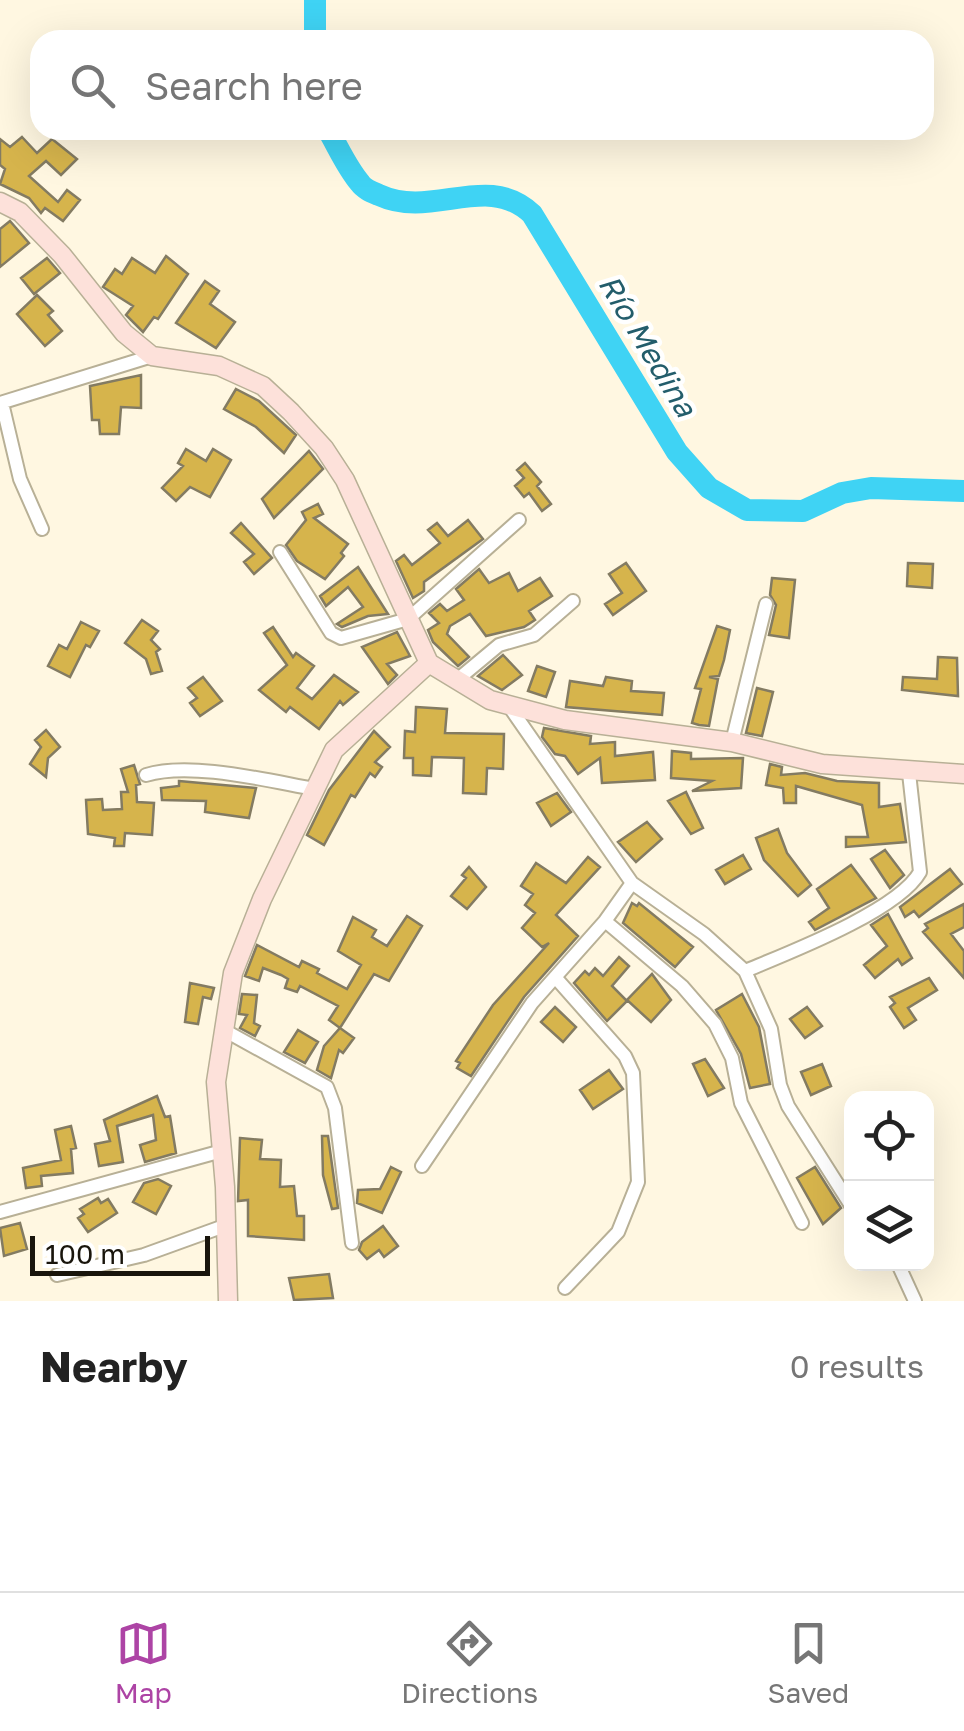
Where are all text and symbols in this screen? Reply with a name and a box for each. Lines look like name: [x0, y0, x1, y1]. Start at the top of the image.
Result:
search box: [30, 30, 934, 140]
icon: search: [65, 58, 120, 113]
text: Search here: [145, 63, 363, 108]
water label: Río Medina: [591, 268, 705, 424]
map controls: [844, 1091, 934, 1271]
button: locate: [844, 1091, 934, 1181]
button: layers: [844, 1181, 934, 1271]
scale bar: [30, 1231, 210, 1276]
text: 100 m: [45, 1237, 125, 1270]
text: Nearby: [40, 1341, 188, 1391]
text: 0 results: [790, 1347, 924, 1385]
tab: Map: [115, 1616, 172, 1709]
tab: Directions: [401, 1616, 538, 1709]
tab: Saved: [767, 1616, 849, 1709]

